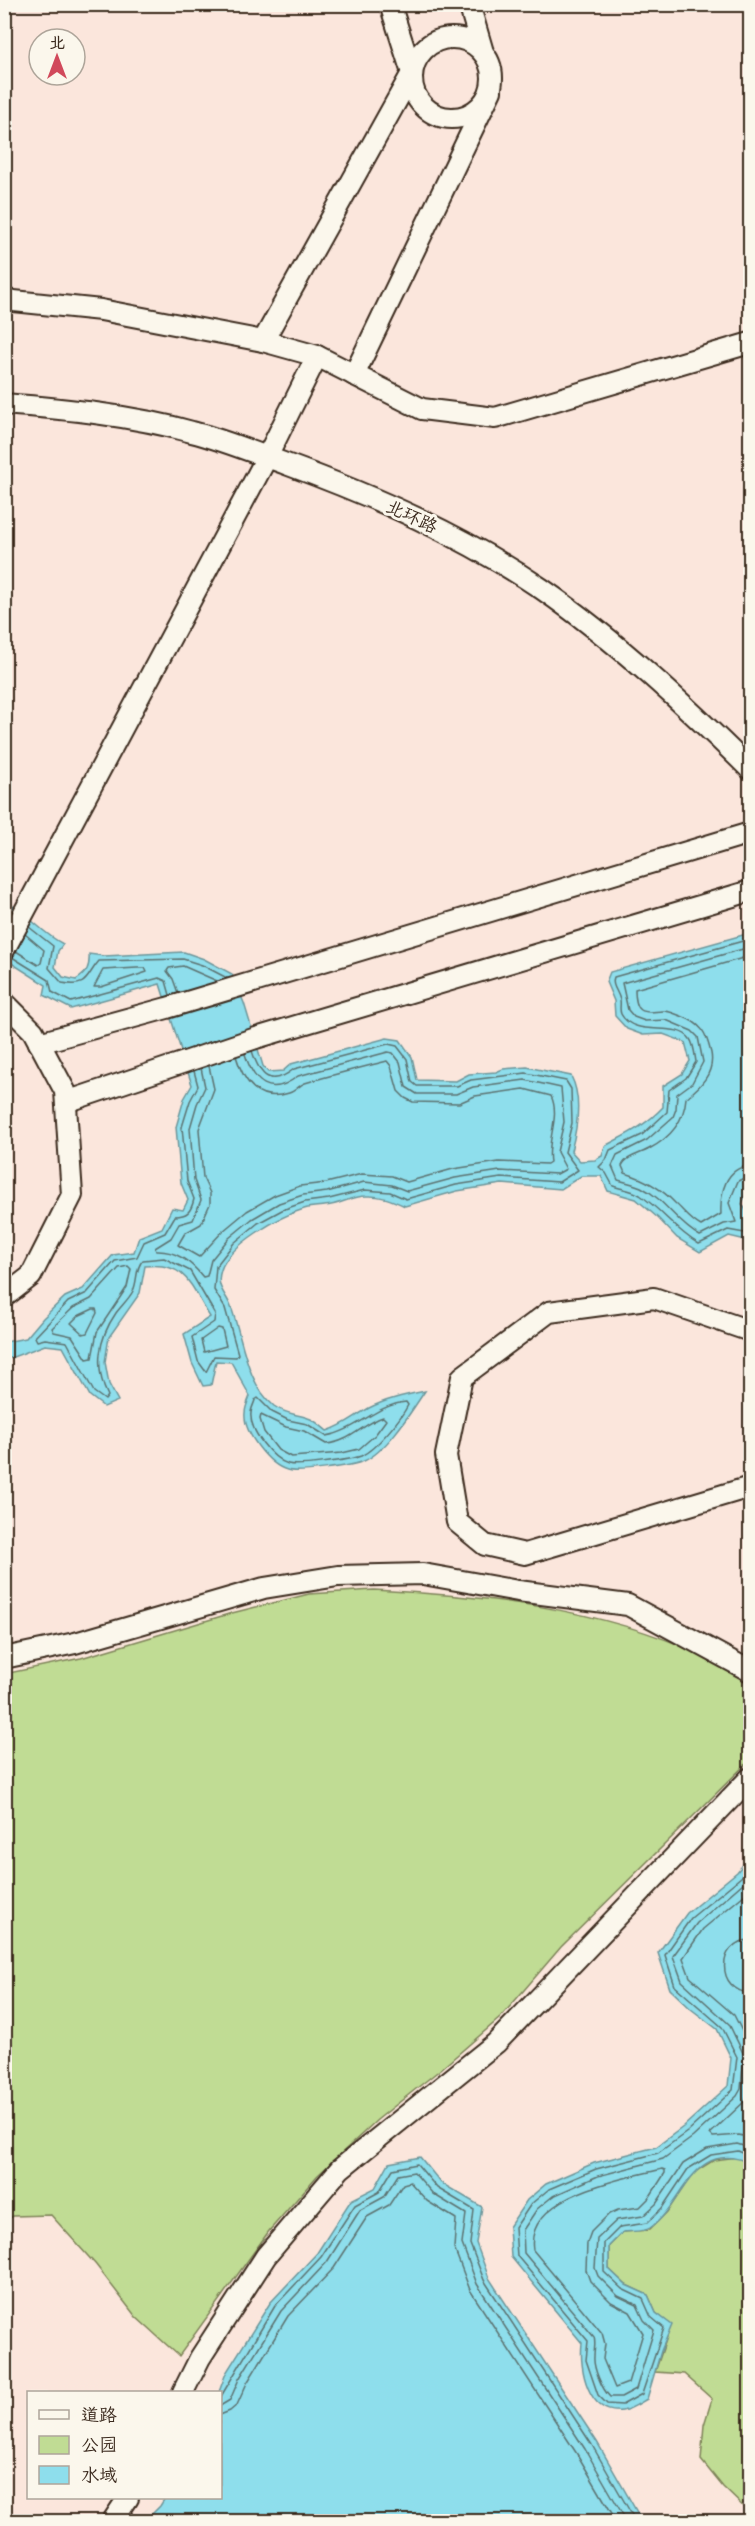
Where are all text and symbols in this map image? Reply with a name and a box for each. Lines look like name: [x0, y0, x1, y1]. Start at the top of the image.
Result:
north arrow: [27, 27, 87, 87]
text: 北: [49, 31, 65, 53]
street label: 北环路: [382, 493, 442, 539]
legend: [27, 2391, 222, 2499]
text: 道路: [81, 2402, 117, 2427]
text: 公园: [81, 2432, 117, 2457]
text: 水域: [81, 2462, 117, 2487]

